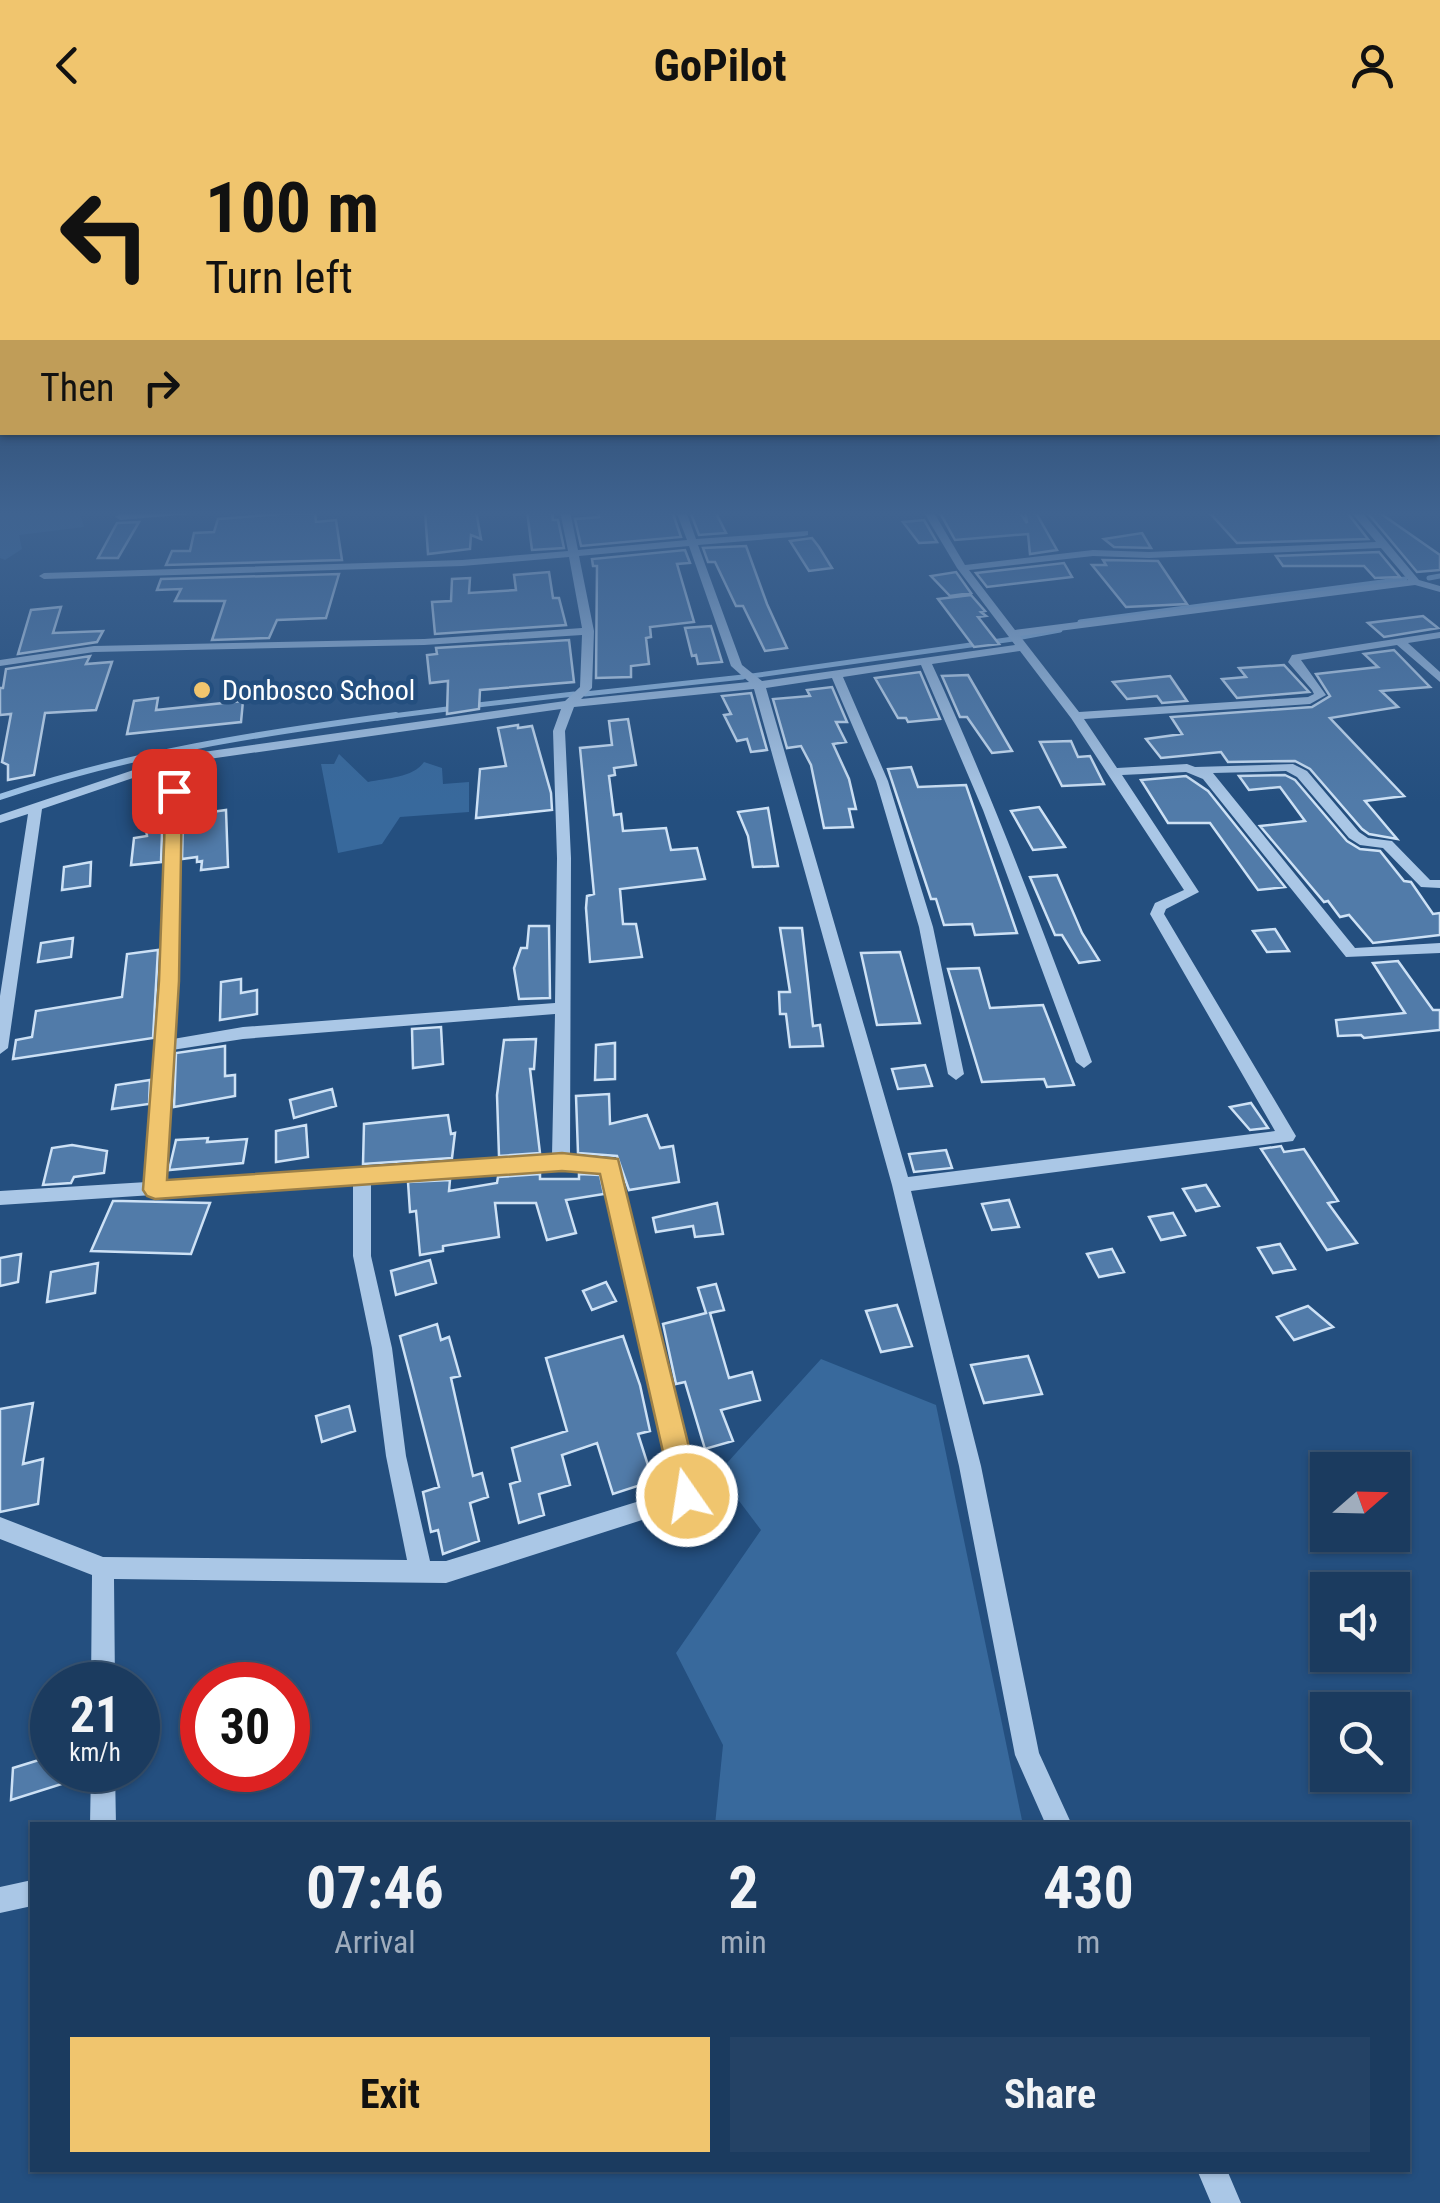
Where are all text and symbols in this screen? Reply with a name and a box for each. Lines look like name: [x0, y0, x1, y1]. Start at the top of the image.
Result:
icon: back: [40, 38, 95, 93]
icon: person: [1345, 38, 1400, 93]
text: GoPilot: [653, 39, 787, 92]
text: 100 m: [205, 167, 379, 249]
icon: left: [40, 170, 170, 300]
text: Turn left: [205, 251, 353, 304]
icon: right: [134, 360, 189, 415]
text: Then: [40, 366, 114, 410]
place label: Donbosco School: [222, 674, 415, 707]
marker: Donbosco School: [191, 679, 213, 701]
pin: [132, 749, 217, 834]
icon: arrive: [147, 764, 202, 819]
position arrow: [635, 1444, 739, 1548]
north arrow: [1310, 1452, 1410, 1552]
map controls: [1310, 1452, 1410, 1792]
button: sound: [1310, 1572, 1410, 1672]
speed limit sign: 30: [180, 1662, 310, 1792]
text: 21: [70, 1686, 120, 1744]
button: search: [1310, 1692, 1410, 1792]
text: km/h: [69, 1738, 121, 1767]
text: 07:46: [306, 1852, 444, 1923]
text: 2: [728, 1852, 759, 1923]
text: 430: [1043, 1852, 1134, 1923]
text: Arrival: [334, 1923, 416, 1961]
text: min: [720, 1923, 767, 1961]
text: m: [1076, 1923, 1100, 1961]
button: Exit: [70, 2037, 710, 2152]
button: Share: [730, 2037, 1370, 2152]

